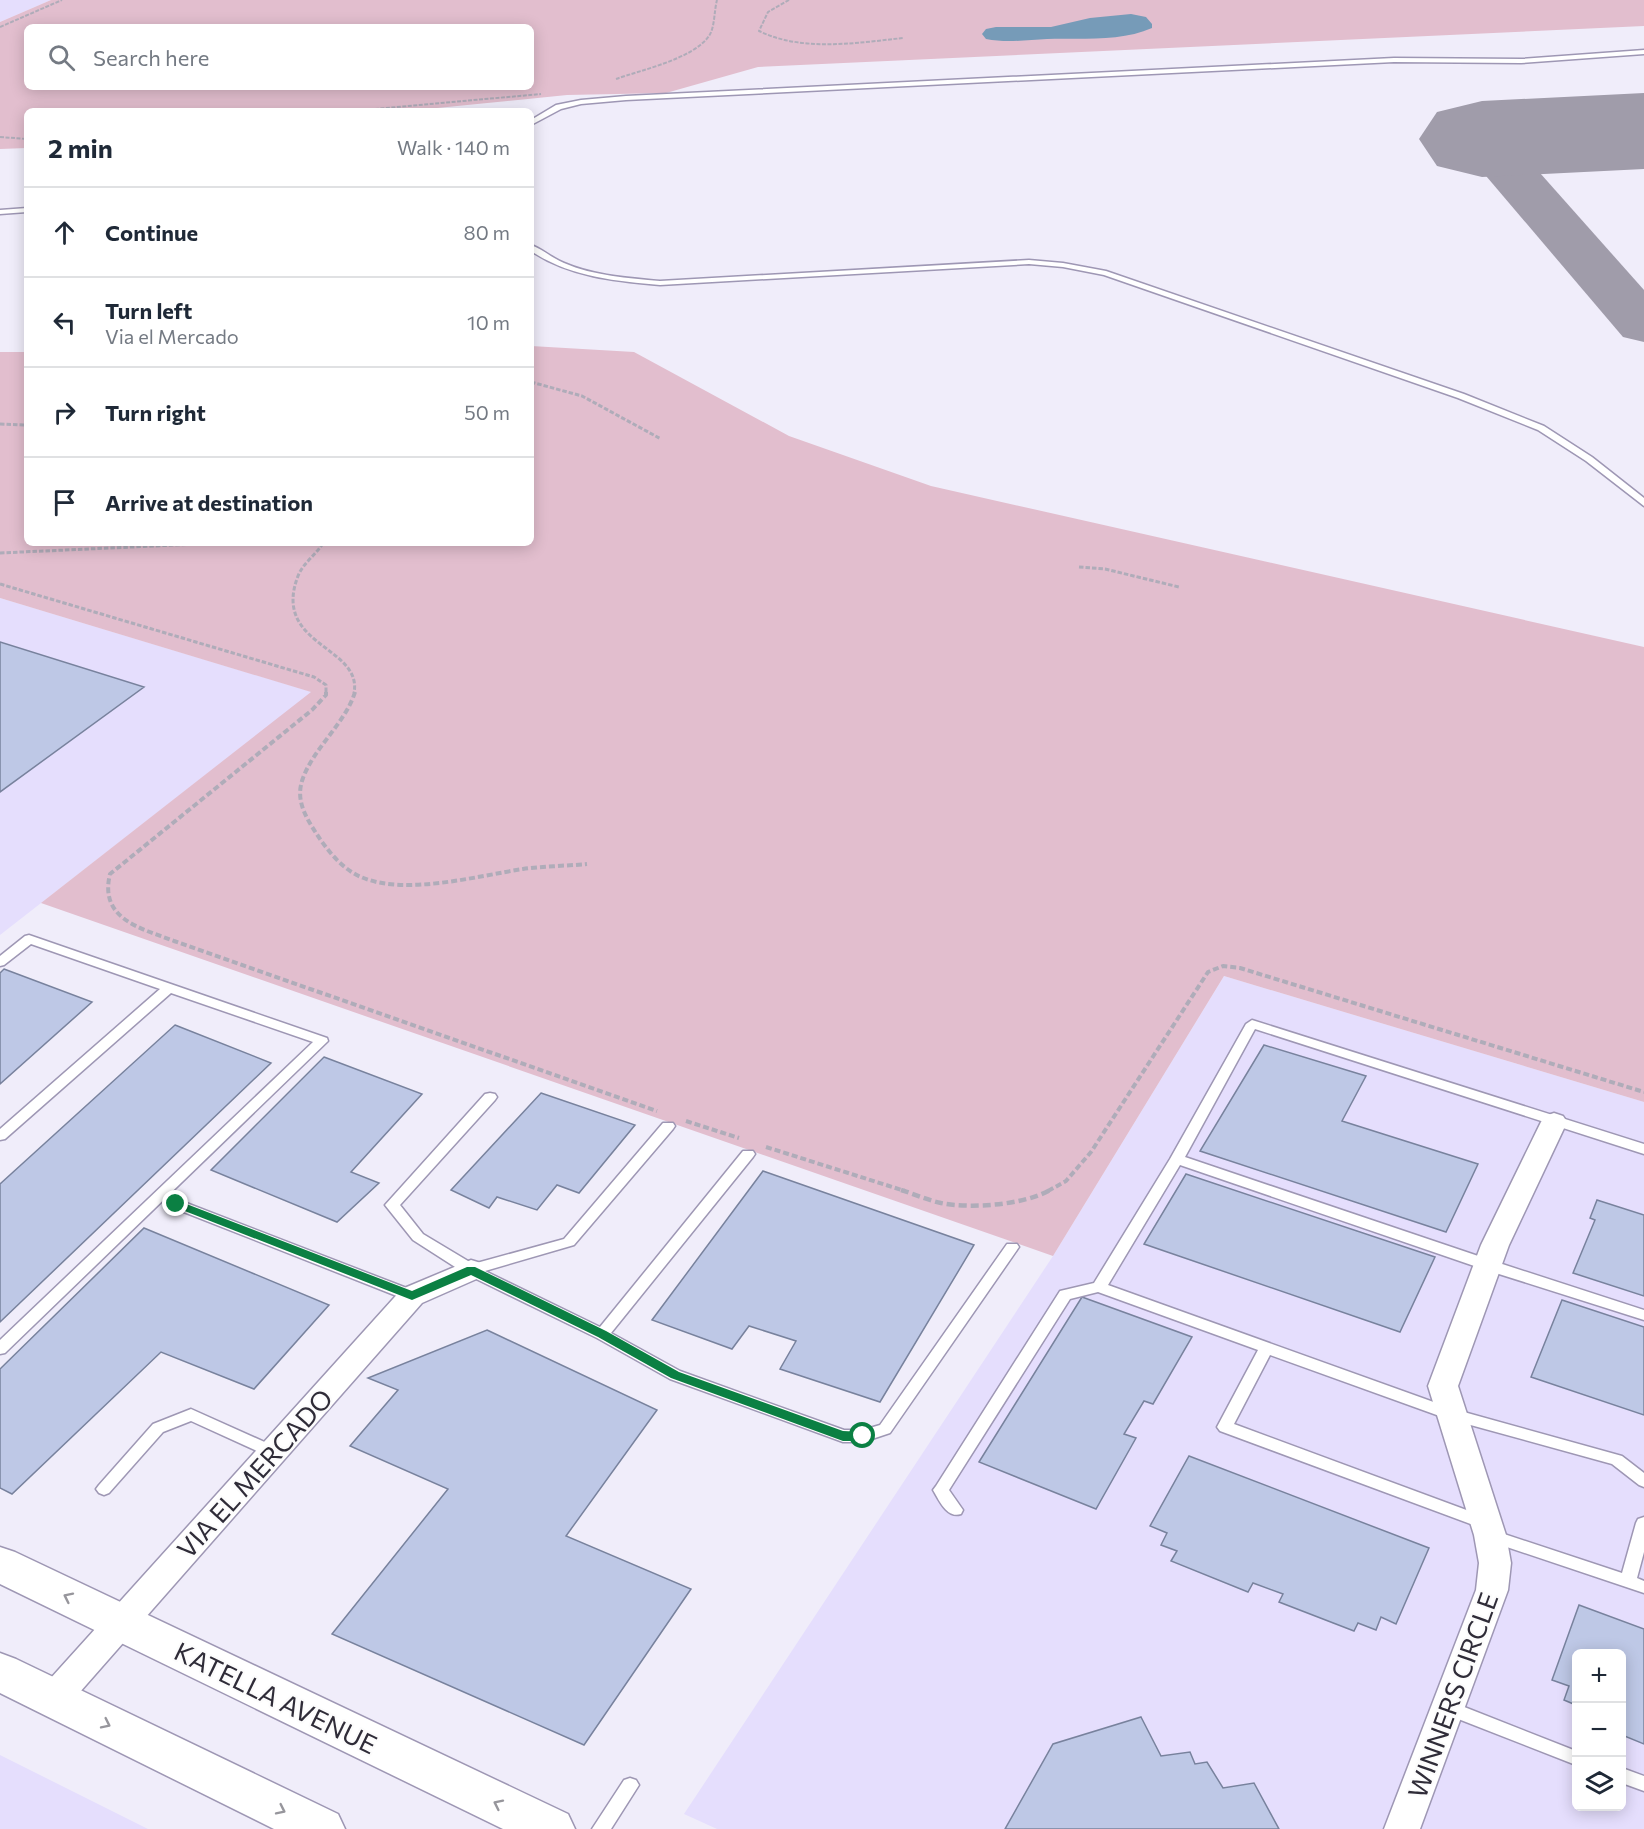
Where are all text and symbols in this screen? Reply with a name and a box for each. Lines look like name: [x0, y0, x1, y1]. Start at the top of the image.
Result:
search box: [24, 24, 534, 90]
icon: search: [45, 41, 78, 74]
text: Search here: [93, 44, 209, 71]
text: 2 min: [48, 132, 113, 163]
text: Walk · 140 m: [397, 135, 510, 159]
icon: ahead: [48, 216, 81, 249]
text: Continue: [105, 219, 198, 246]
text: 80 m: [464, 220, 510, 244]
text: Turn left: [105, 297, 192, 324]
icon: left: [48, 306, 81, 339]
text: 10 m: [467, 310, 510, 334]
text: Via el Mercado: [105, 324, 239, 348]
icon: right: [48, 396, 81, 429]
text: Turn right: [105, 399, 206, 426]
text: 50 m: [464, 400, 510, 424]
icon: arrive: [48, 486, 81, 519]
text: Arrive at destination: [105, 489, 313, 516]
route end: [162, 1190, 188, 1216]
street label: VIA EL MERCADO: [170, 1382, 338, 1564]
route start: [849, 1422, 875, 1448]
street label: WINNERS CIRCLE: [1400, 1588, 1504, 1802]
one-way arrow: [64, 1593, 75, 1605]
street label: KATELLA AVENUE: [170, 1635, 382, 1759]
map controls: [1572, 1649, 1626, 1811]
button: +: [1572, 1649, 1626, 1703]
button: −: [1572, 1703, 1626, 1757]
one-way arrow: [99, 1717, 110, 1729]
button: layers: [1572, 1757, 1626, 1811]
one-way arrow: [494, 1799, 505, 1811]
one-way arrow: [274, 1802, 285, 1814]

